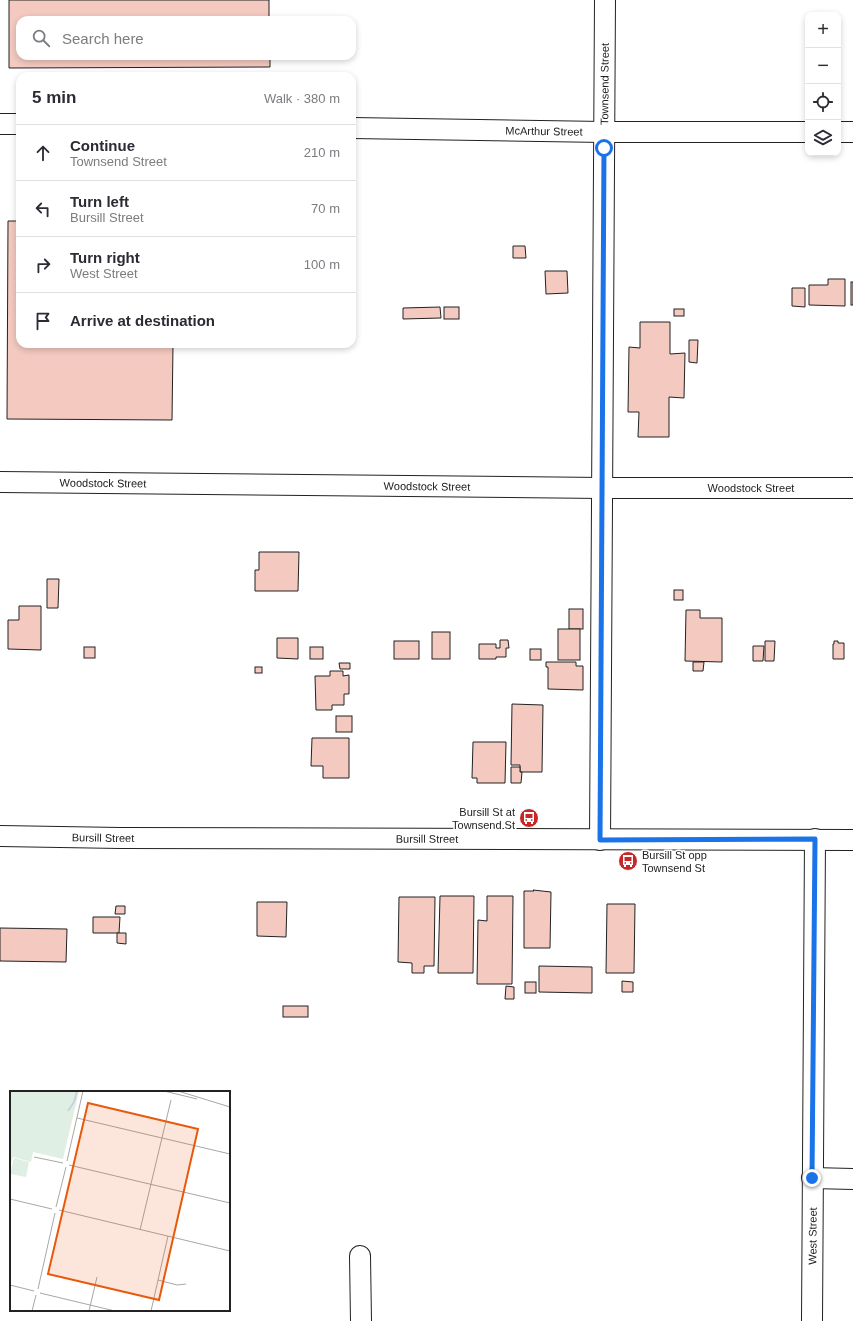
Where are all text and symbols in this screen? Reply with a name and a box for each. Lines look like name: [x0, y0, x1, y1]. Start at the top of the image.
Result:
map controls: [805, 12, 841, 156]
button: +: [805, 12, 841, 48]
search box: [16, 16, 356, 60]
icon: search: [30, 27, 52, 49]
text: Search here: [62, 30, 144, 47]
street label: Townsend Street: [598, 43, 611, 125]
button: −: [805, 48, 841, 84]
button: locate: [805, 84, 841, 120]
text: 5 min: [32, 88, 76, 107]
text: Walk · 380 m: [264, 91, 340, 106]
button: layers: [805, 120, 841, 156]
street label: McArthur Street: [505, 124, 583, 138]
text: Continue: [70, 137, 135, 154]
route start: [595, 139, 613, 157]
icon: ahead: [32, 142, 54, 164]
text: 210 m: [304, 145, 340, 160]
text: Townsend Street: [70, 154, 167, 169]
text: Turn left: [70, 193, 129, 210]
icon: left: [32, 198, 54, 220]
text: 70 m: [311, 201, 340, 216]
text: Bursill Street: [70, 210, 144, 225]
text: Turn right: [70, 249, 140, 266]
icon: right: [32, 254, 54, 276]
text: 100 m: [304, 257, 340, 272]
text: West Street: [70, 266, 138, 281]
icon: arrive: [32, 310, 54, 332]
text: Arrive at destination: [70, 312, 215, 329]
street label: Woodstock Street: [60, 477, 146, 489]
street label: Woodstock Street: [384, 480, 470, 493]
street label: Woodstock Street: [708, 482, 794, 494]
place label: Bursill St at Townsend St: [452, 806, 515, 831]
bus stop icon: Bursill St at Townsend St: [518, 807, 540, 829]
street label: Bursill Street: [72, 831, 134, 844]
street label: Bursill Street: [396, 833, 458, 845]
place label: Bursill St opp Townsend St: [642, 849, 707, 874]
bus stop icon: Bursill St opp Townsend St: [617, 850, 639, 872]
inset map: [10, 1091, 230, 1311]
route end: [803, 1169, 821, 1187]
street label: West Street: [806, 1207, 819, 1265]

